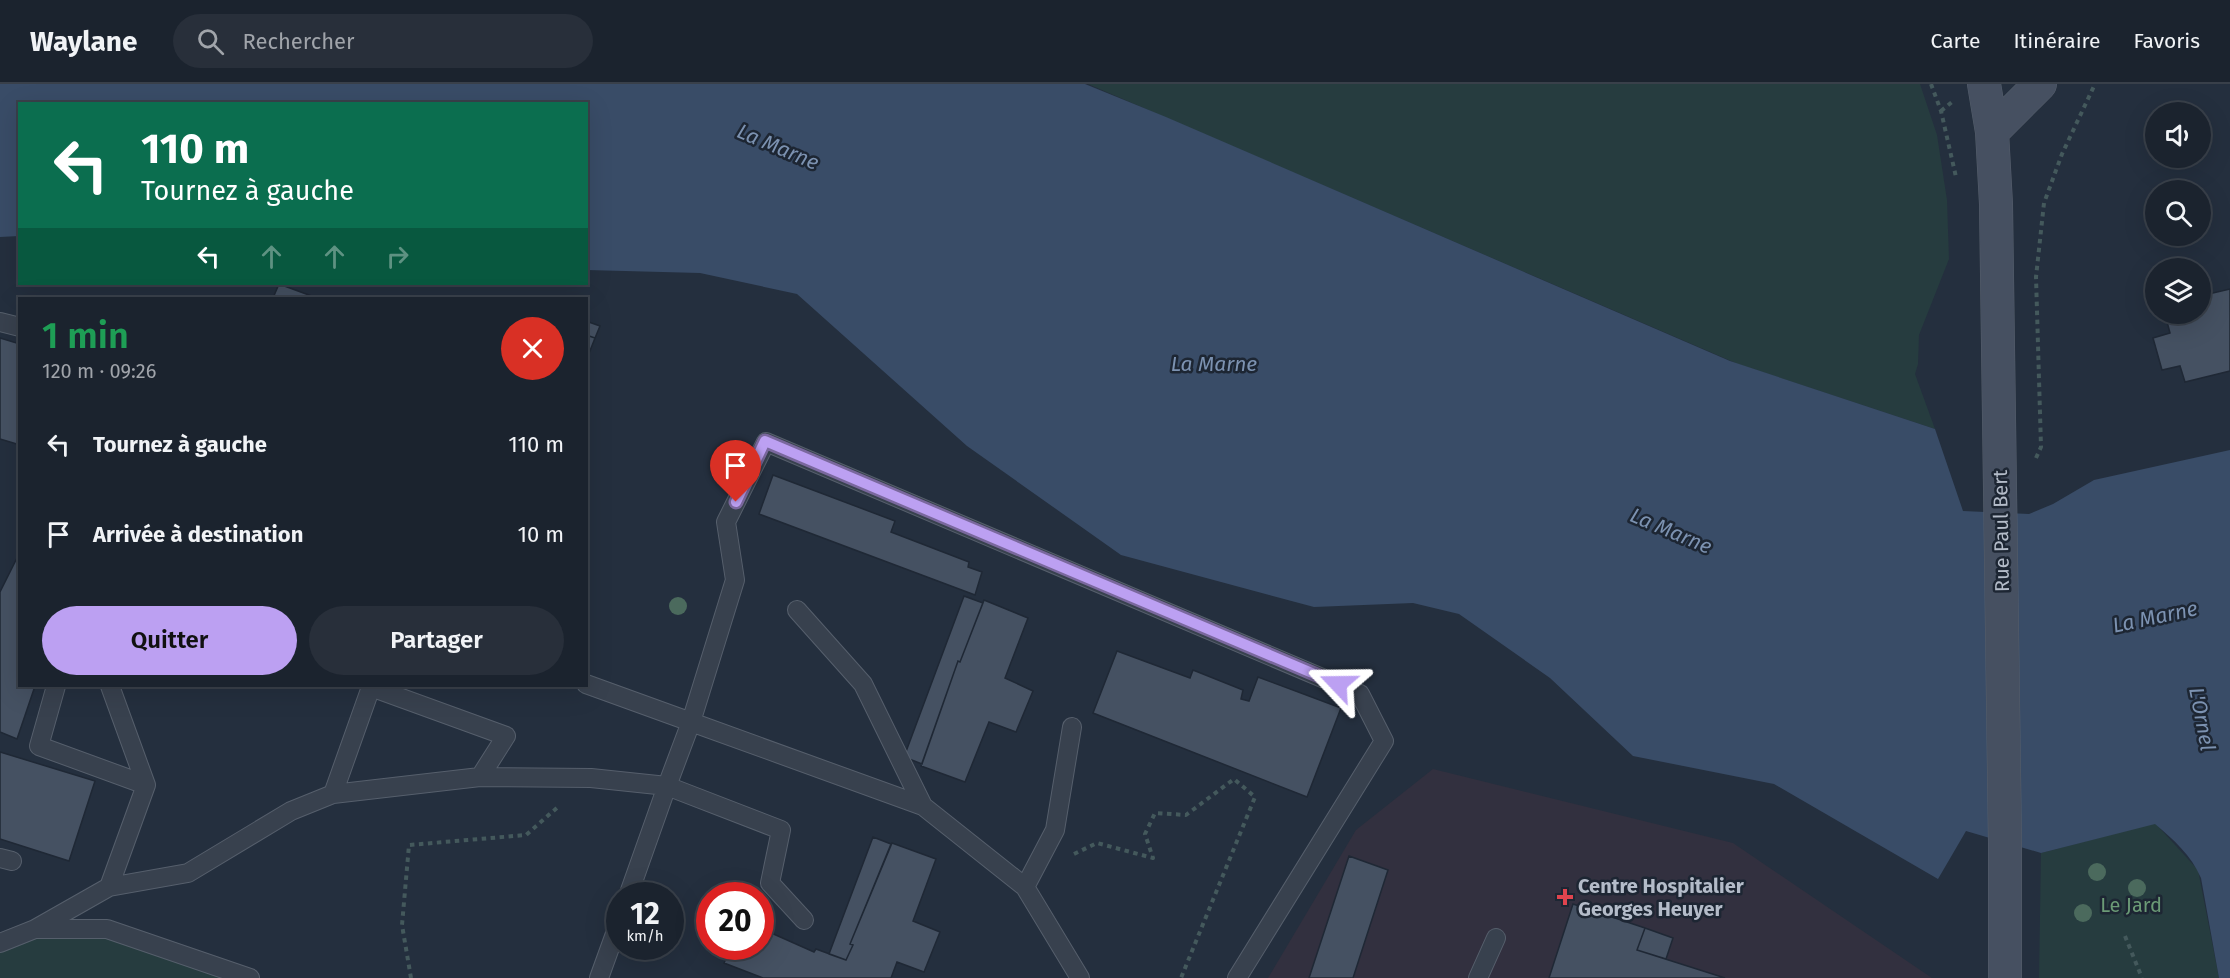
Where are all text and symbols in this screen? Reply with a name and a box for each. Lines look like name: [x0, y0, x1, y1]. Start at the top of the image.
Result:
search box: [173, 14, 593, 68]
text: Waylane: [30, 25, 137, 58]
icon: search: [194, 25, 227, 58]
text: Rechercher: [242, 28, 355, 55]
text: Carte: [1931, 28, 1980, 54]
text: Itinéraire: [2013, 28, 2100, 54]
text: Favoris: [2133, 28, 2200, 54]
map controls: [2145, 102, 2211, 324]
button: sound: [2145, 102, 2211, 168]
water label: La Marne: [733, 118, 823, 176]
text: 110 m: [141, 124, 249, 174]
icon: left: [42, 126, 120, 204]
text: Tournez à gauche: [141, 175, 354, 207]
button: search: [2145, 180, 2211, 246]
icon: left: [192, 240, 225, 273]
icon: ahead: [255, 240, 288, 273]
icon: ahead: [318, 240, 351, 273]
icon: right: [381, 240, 414, 273]
button: layers: [2145, 258, 2211, 324]
text: 1 min: [42, 314, 129, 358]
button: close: [501, 317, 564, 380]
water label: La Marne: [1171, 351, 1257, 377]
text: 120 m · 09:26: [42, 359, 156, 383]
icon: left: [42, 428, 75, 461]
text: Tournez à gauche: [93, 431, 267, 458]
text: 110 m: [508, 431, 564, 458]
pin: [710, 440, 761, 502]
icon: arrive: [719, 449, 752, 482]
street label: Rue Paul Bert: [1988, 469, 2014, 592]
water label: La Marne: [1626, 502, 1716, 560]
icon: arrive: [42, 518, 75, 551]
text: Arrivée à destination: [93, 521, 303, 548]
text: 10 m: [518, 521, 564, 548]
water label: La Marne: [2110, 595, 2200, 639]
button: Quitter: [42, 606, 297, 675]
button: Partager: [309, 606, 564, 675]
position arrow: [1306, 652, 1370, 716]
water label: L'Ornel: [2183, 685, 2221, 753]
place label: Centre Hospitalier Georges Heuyer: [1578, 874, 1745, 921]
speed limit sign: 20: [696, 882, 774, 960]
marker: Centre Hospitalier Georges Heuyer: [1556, 888, 1574, 906]
park label: Le Jard: [2100, 893, 2162, 917]
text: 12: [630, 896, 660, 932]
text: km/h: [626, 927, 664, 945]

